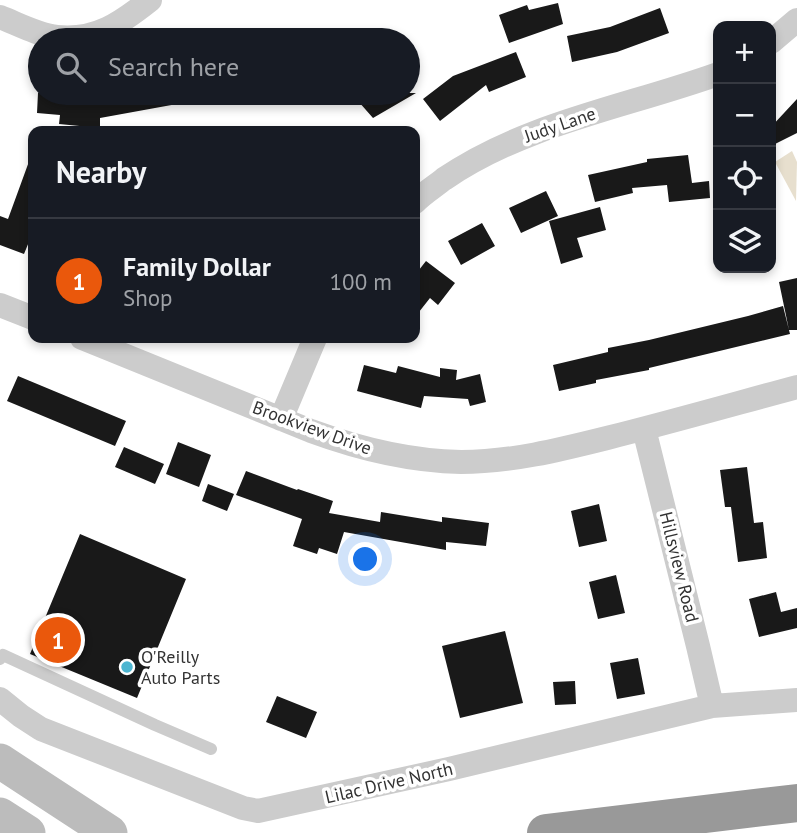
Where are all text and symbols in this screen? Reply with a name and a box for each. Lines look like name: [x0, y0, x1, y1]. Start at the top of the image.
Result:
map controls: [713, 21, 776, 273]
button: +: [713, 21, 776, 84]
search box: [28, 28, 420, 105]
icon: search: [52, 48, 90, 86]
text: Search here: [108, 50, 239, 83]
button: −: [713, 84, 776, 147]
street label: Judy Lane: [520, 102, 599, 148]
button: locate: [713, 147, 776, 210]
text: Nearby: [56, 152, 146, 191]
button: layers: [713, 210, 776, 273]
text: Family Dollar: [123, 250, 271, 283]
text: 1: [72, 267, 86, 296]
text: 100 m: [330, 267, 392, 296]
text: Shop: [123, 283, 173, 312]
street label: Brookview Drive: [250, 395, 375, 460]
street label: Hillsview Road: [655, 509, 704, 625]
your location: [348, 542, 382, 576]
pin: 1: [35, 614, 81, 666]
place label: O'Reilly Auto Parts: [141, 645, 220, 689]
marker: O'Reilly Auto Parts: [119, 659, 135, 675]
street label: Lilac Drive North: [323, 757, 455, 808]

